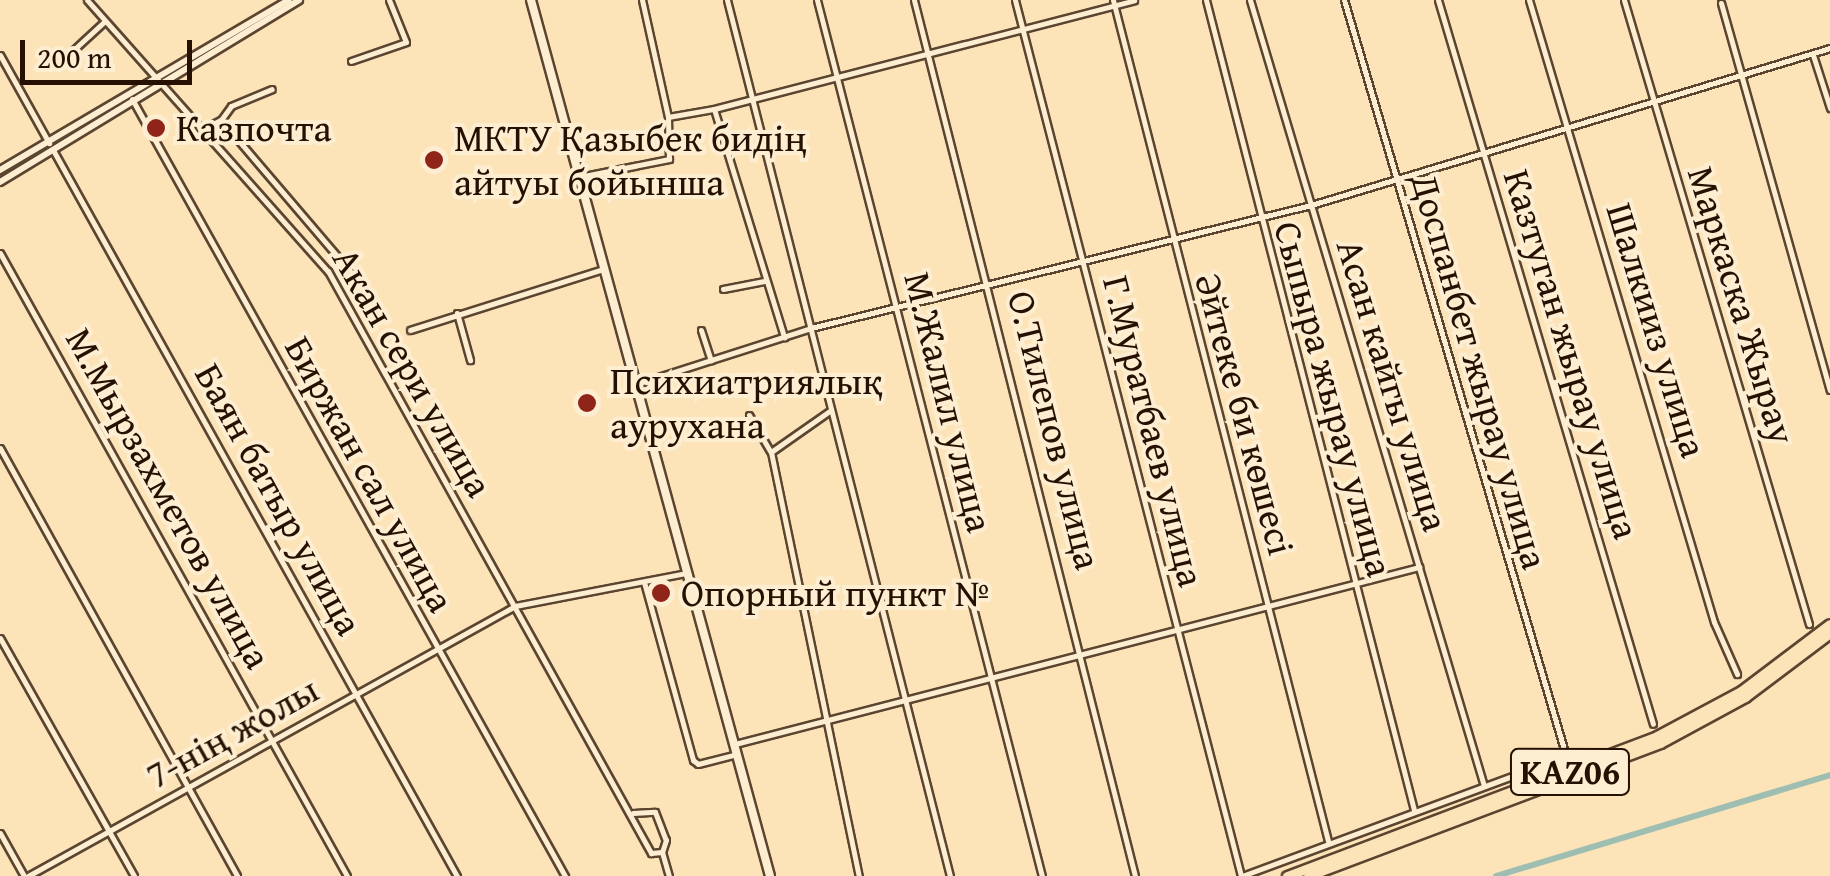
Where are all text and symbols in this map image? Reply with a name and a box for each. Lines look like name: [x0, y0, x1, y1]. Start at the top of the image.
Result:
scale bar: [25, 20, 198, 82]
text: 200 m: [37, 35, 111, 79]
place label: Казпочта: [176, 105, 332, 151]
place label: МКТУ Қазыбек бидің айтуы бойынша: [454, 115, 807, 204]
marker: Казпочта: [145, 117, 167, 139]
marker: МКТУ Қазыбек бидің айтуы бойынша: [423, 149, 445, 171]
street label: Маркаска Жырау: [1678, 161, 1806, 449]
street label: Казтуган жырау улица: [1494, 164, 1650, 544]
street label: Доспанбет жырау улица: [1402, 168, 1558, 574]
street label: Шалкииз улица: [1597, 197, 1717, 463]
street label: Сыпыра жырау улица: [1265, 217, 1403, 581]
street label: Асан кайгы улица: [1327, 234, 1459, 536]
street label: Акан сери улица: [323, 239, 503, 505]
street label: М.Жалил улица: [895, 267, 1003, 537]
street label: Әйтеке би көшесі: [1185, 268, 1305, 560]
street label: Г.Муратбаев улица: [1093, 271, 1215, 591]
street label: О.Тилепов улица: [998, 286, 1112, 574]
street label: М.Мырзахметов улица: [56, 320, 282, 676]
street label: Биржан сал улица: [275, 328, 465, 620]
street label: Баян батыр улица: [186, 355, 372, 643]
place label: Психиатриялық аурухана: [610, 358, 882, 448]
marker: Психиатриялық аурухана: [574, 390, 600, 416]
place label: Опорный пункт №: [681, 570, 990, 616]
marker: Опорный пункт №: [650, 582, 672, 604]
street label: 7-нің жолы: [138, 666, 326, 798]
road number: KАZ06: [1508, 742, 1632, 802]

